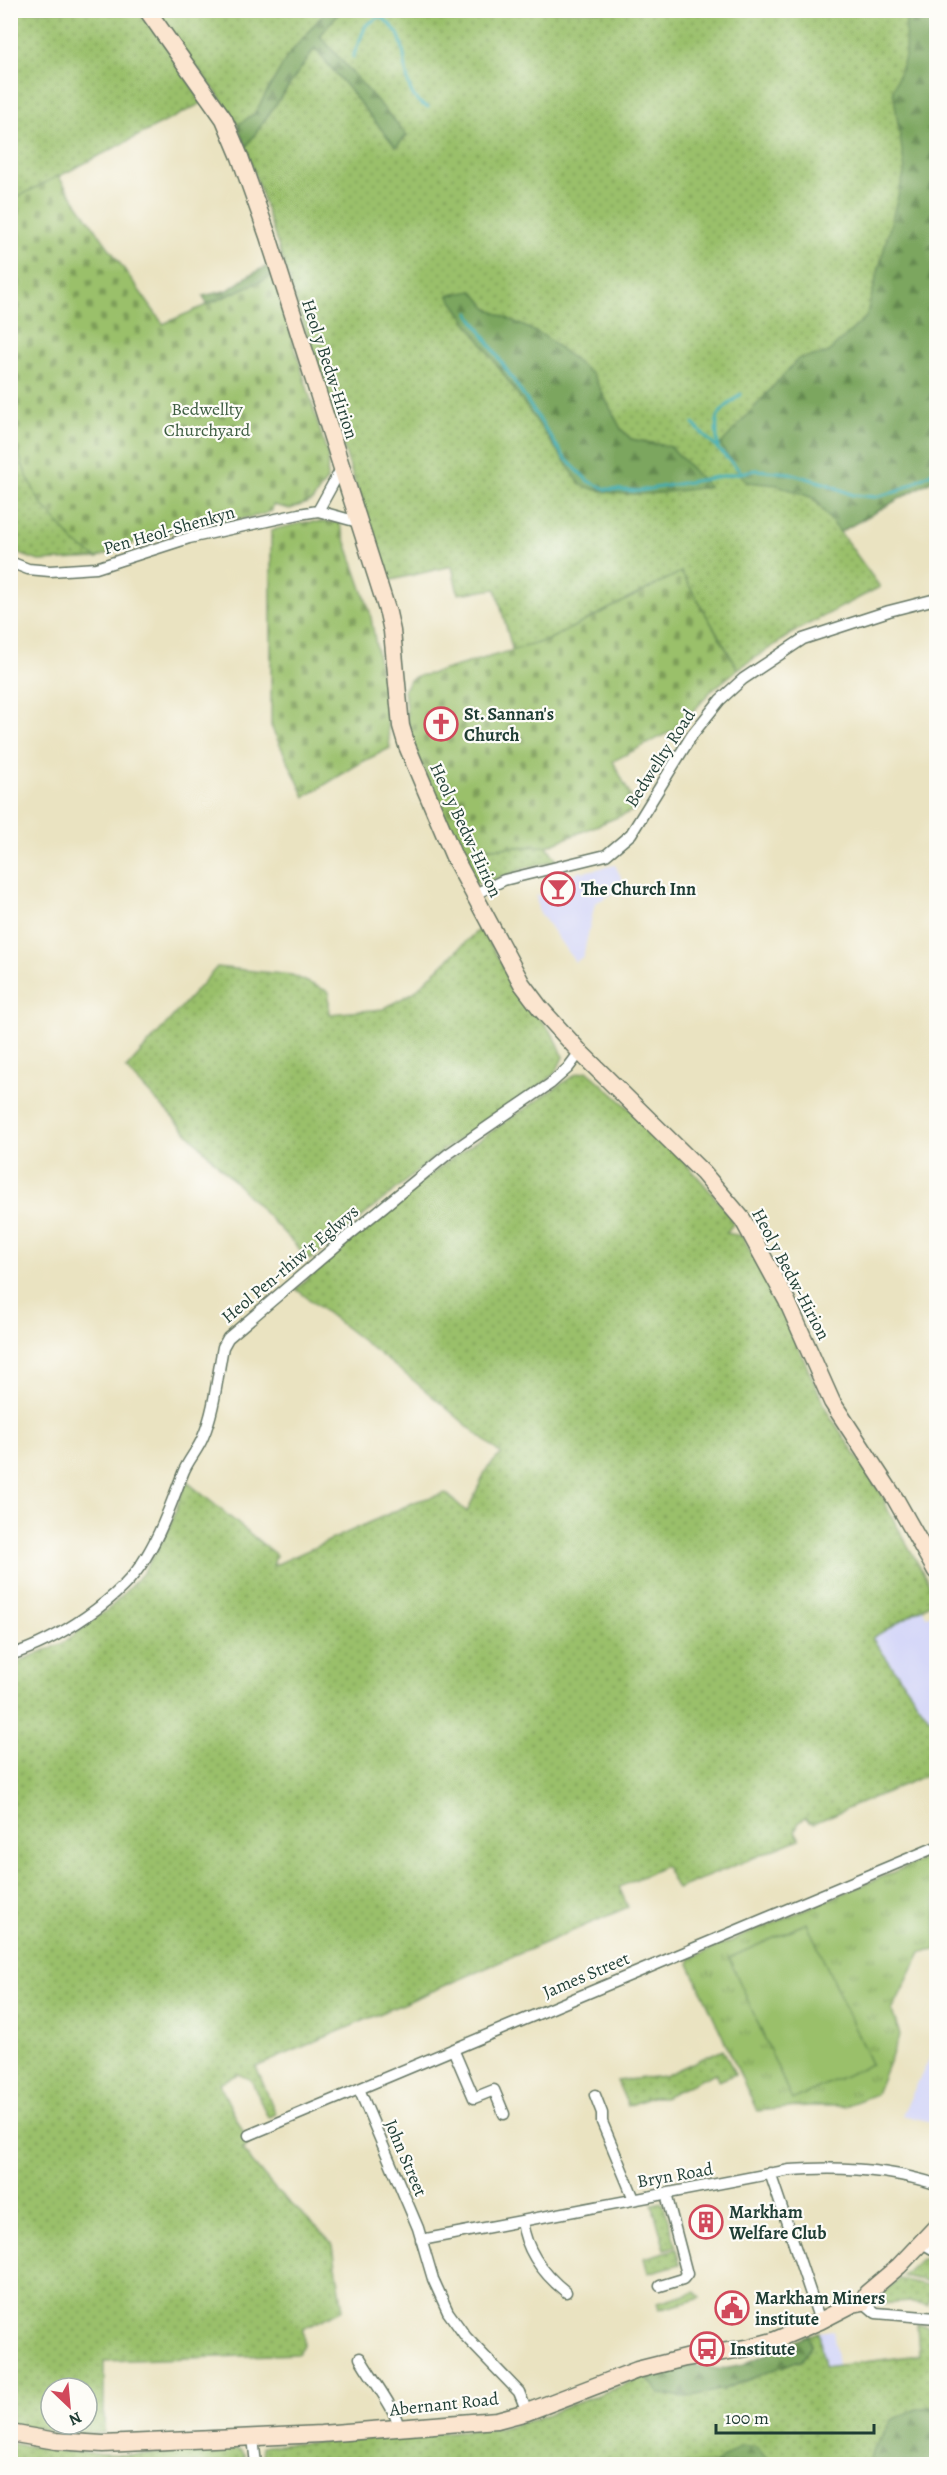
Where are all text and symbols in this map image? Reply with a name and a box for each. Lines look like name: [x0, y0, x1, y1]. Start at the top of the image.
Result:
street label: Heol y Bedw-Hirion: [296, 296, 364, 442]
park label: Bedwellty Churchyard: [164, 397, 251, 442]
street label: Pen Heol-Shenkyn: [100, 500, 238, 560]
place label: St. Sannan's Church: [464, 702, 554, 747]
street label: Bedwellty Road: [619, 704, 701, 812]
church icon: St. Sannan's Church: [423, 706, 459, 742]
street label: Heol y Bedw-Hirion: [424, 759, 508, 901]
bar icon: The Church Inn: [540, 871, 576, 907]
place label: The Church Inn: [581, 877, 696, 901]
street label: Heol Pen-rhiw'r Eglwys: [216, 1199, 364, 1329]
street label: Heol y Bedw-Hirion: [746, 1204, 836, 1344]
street label: James Street: [539, 1946, 633, 2004]
street label: John Street: [379, 2116, 433, 2200]
street label: Bryn Road: [635, 2156, 715, 2193]
place label: Markham Welfare Club: [728, 2200, 826, 2245]
building icon: Markham Welfare Club: [688, 2204, 724, 2240]
place label: Markham Miners institute: [755, 2286, 885, 2331]
public building icon: Markham Miners institute: [714, 2290, 750, 2326]
bus stop icon: Institute: [689, 2331, 725, 2367]
place label: Institute: [730, 2337, 795, 2361]
north arrow: [39, 2376, 99, 2436]
street label: Abernant Road: [387, 2386, 500, 2422]
scale bar: [716, 2397, 874, 2435]
text: N: [65, 2406, 85, 2431]
text: 100 m: [725, 2406, 769, 2430]

